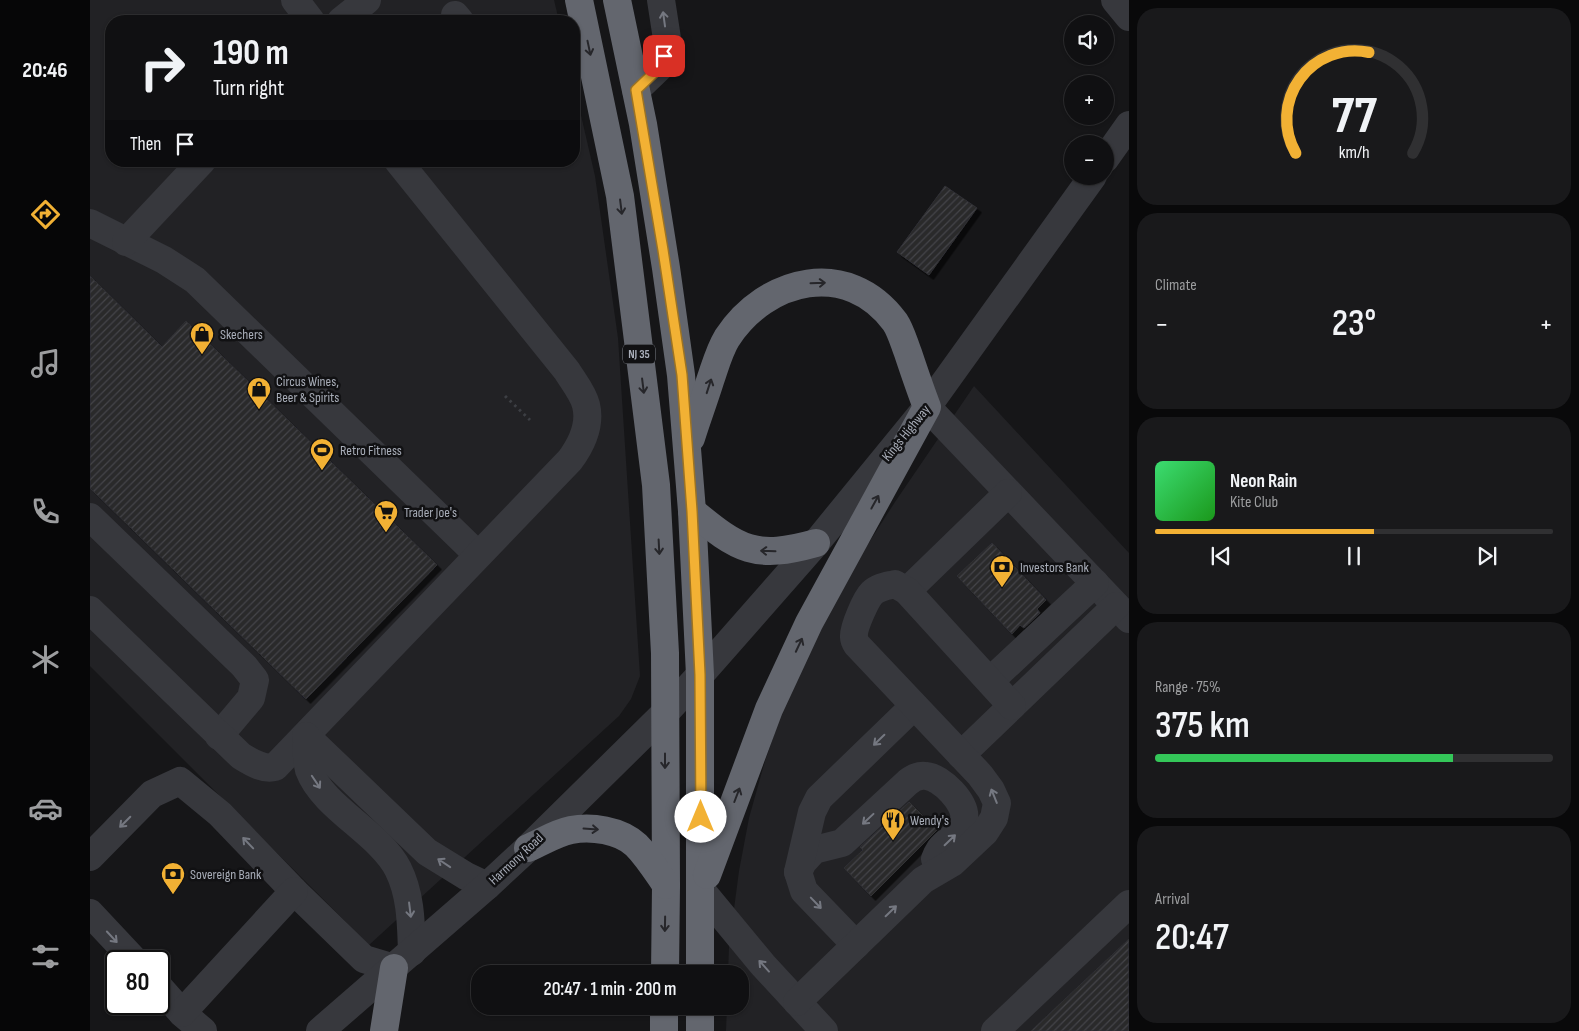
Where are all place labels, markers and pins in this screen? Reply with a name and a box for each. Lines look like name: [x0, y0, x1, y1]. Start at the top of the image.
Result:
pin: [643, 35, 685, 77]
shop icon: Skechers: [189, 321, 215, 355]
place label: Skechers: [220, 326, 263, 343]
place label: Circus Wines, Beer & Spirits: [276, 373, 339, 406]
shop icon: Circus Wines, Beer & Spirits: [246, 376, 272, 410]
sports icon: Retro Fitness: [309, 437, 335, 471]
place label: Retro Fitness: [340, 442, 402, 459]
supermarket icon: Trader Joe's: [373, 499, 399, 533]
place label: Trader Joe's: [404, 504, 457, 521]
bank icon: Investors Bank: [989, 554, 1015, 588]
place label: Investors Bank: [1020, 559, 1089, 576]
restaurant icon: Wendy's: [880, 807, 906, 841]
place label: Wendy's: [910, 812, 949, 829]
bank icon: Sovereign Bank: [160, 861, 186, 895]
place label: Sovereign Bank: [190, 866, 262, 883]

